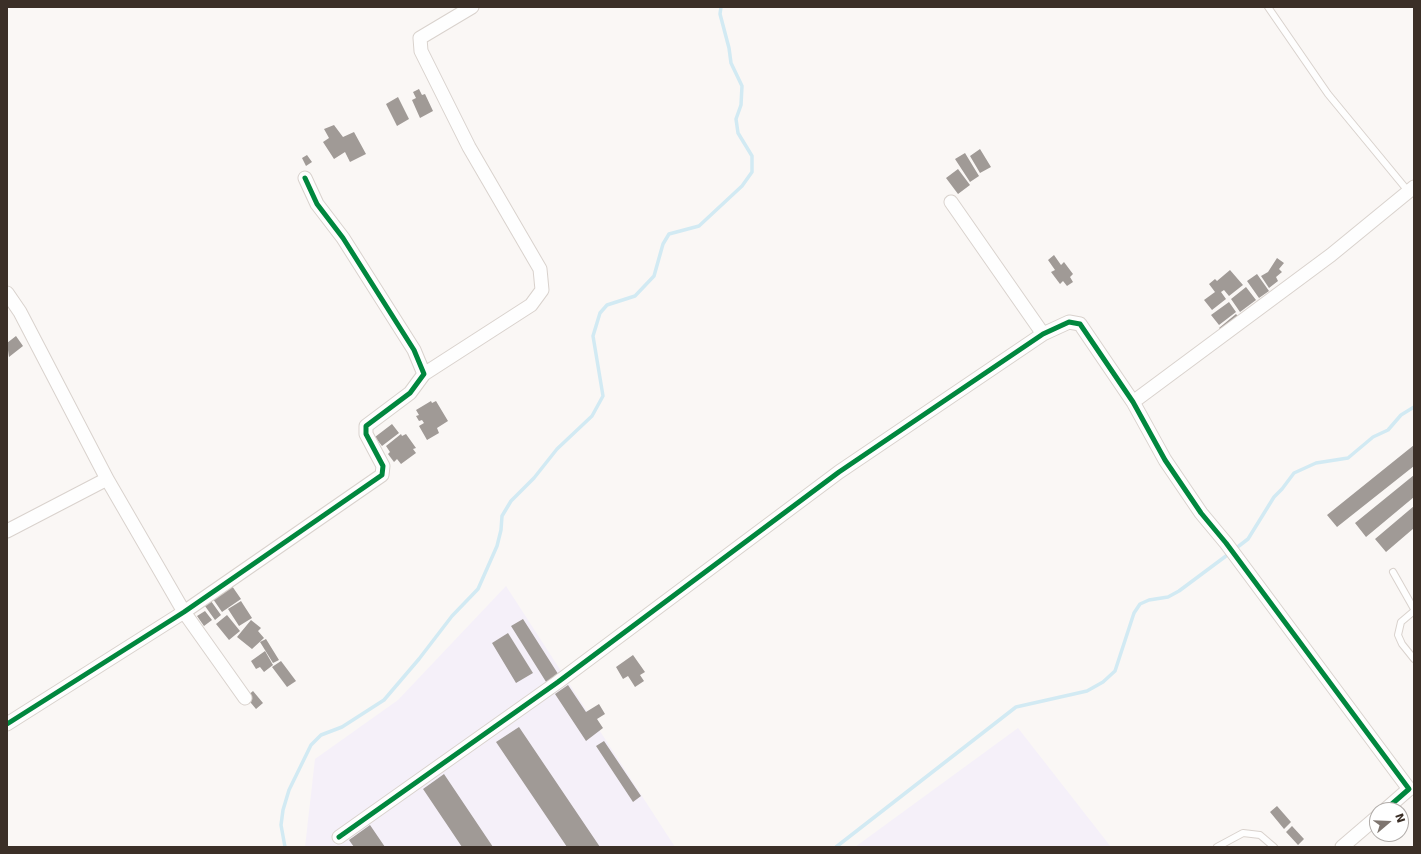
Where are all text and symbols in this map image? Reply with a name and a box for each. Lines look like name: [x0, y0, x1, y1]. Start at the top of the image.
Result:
north arrow: [1369, 802, 1409, 842]
text: N: [1392, 812, 1408, 825]

